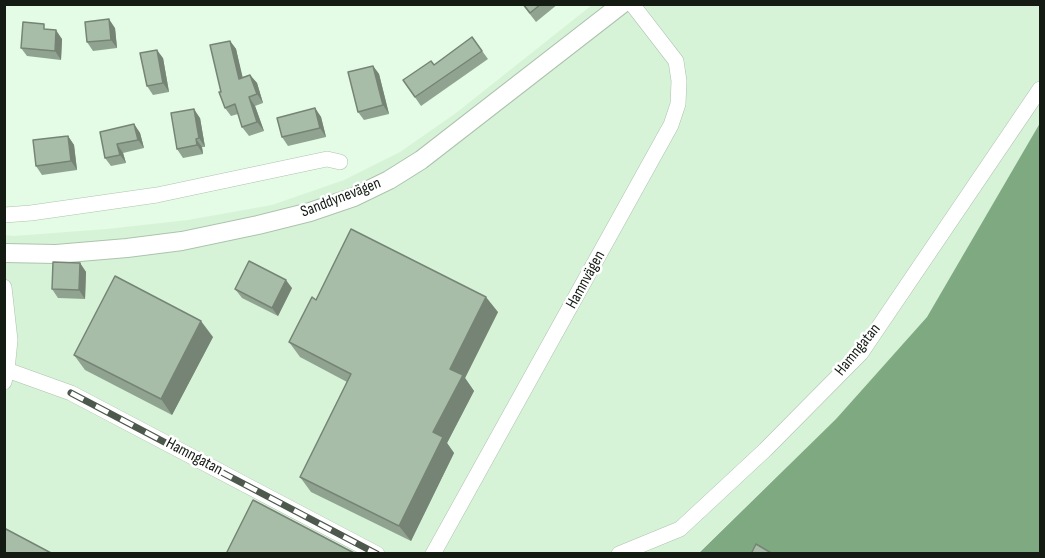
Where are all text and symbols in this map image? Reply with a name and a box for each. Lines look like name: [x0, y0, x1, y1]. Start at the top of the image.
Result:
street label: Sanddynevägen: [298, 174, 384, 222]
street label: Hamnvägen: [562, 248, 610, 312]
street label: Hamngatan: [831, 320, 885, 380]
street label: Hamngatan: [162, 434, 226, 480]

